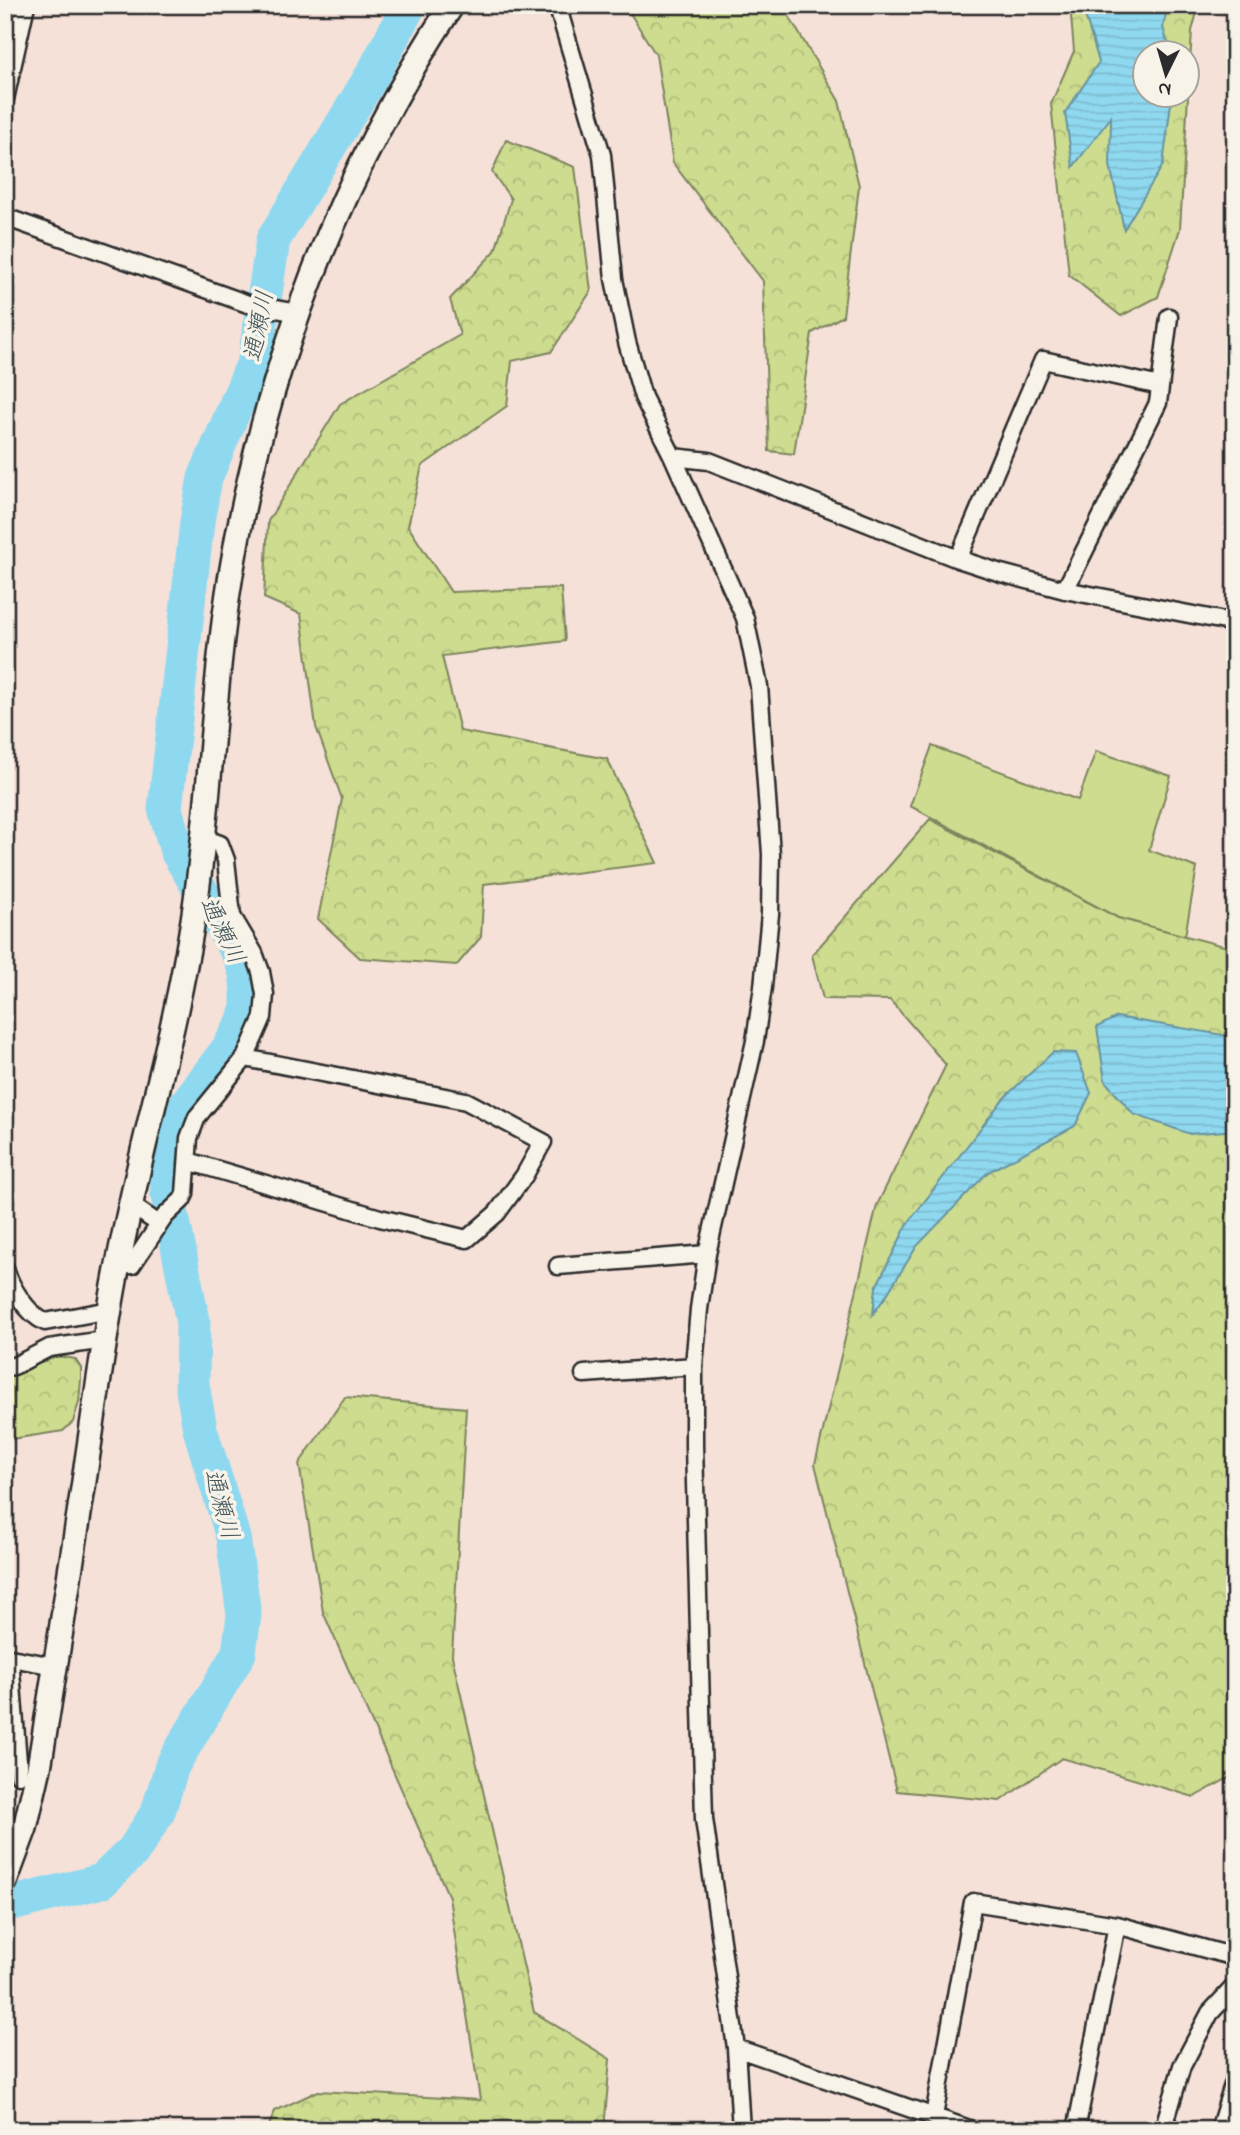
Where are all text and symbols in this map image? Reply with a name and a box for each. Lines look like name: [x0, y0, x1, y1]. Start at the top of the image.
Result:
north arrow: [1132, 38, 1202, 108]
text: N: [1157, 74, 1172, 102]
water label: 通瀬川: [236, 288, 285, 365]
water label: 通瀬川: [189, 891, 252, 971]
water label: 通瀬川: [193, 1465, 246, 1544]

